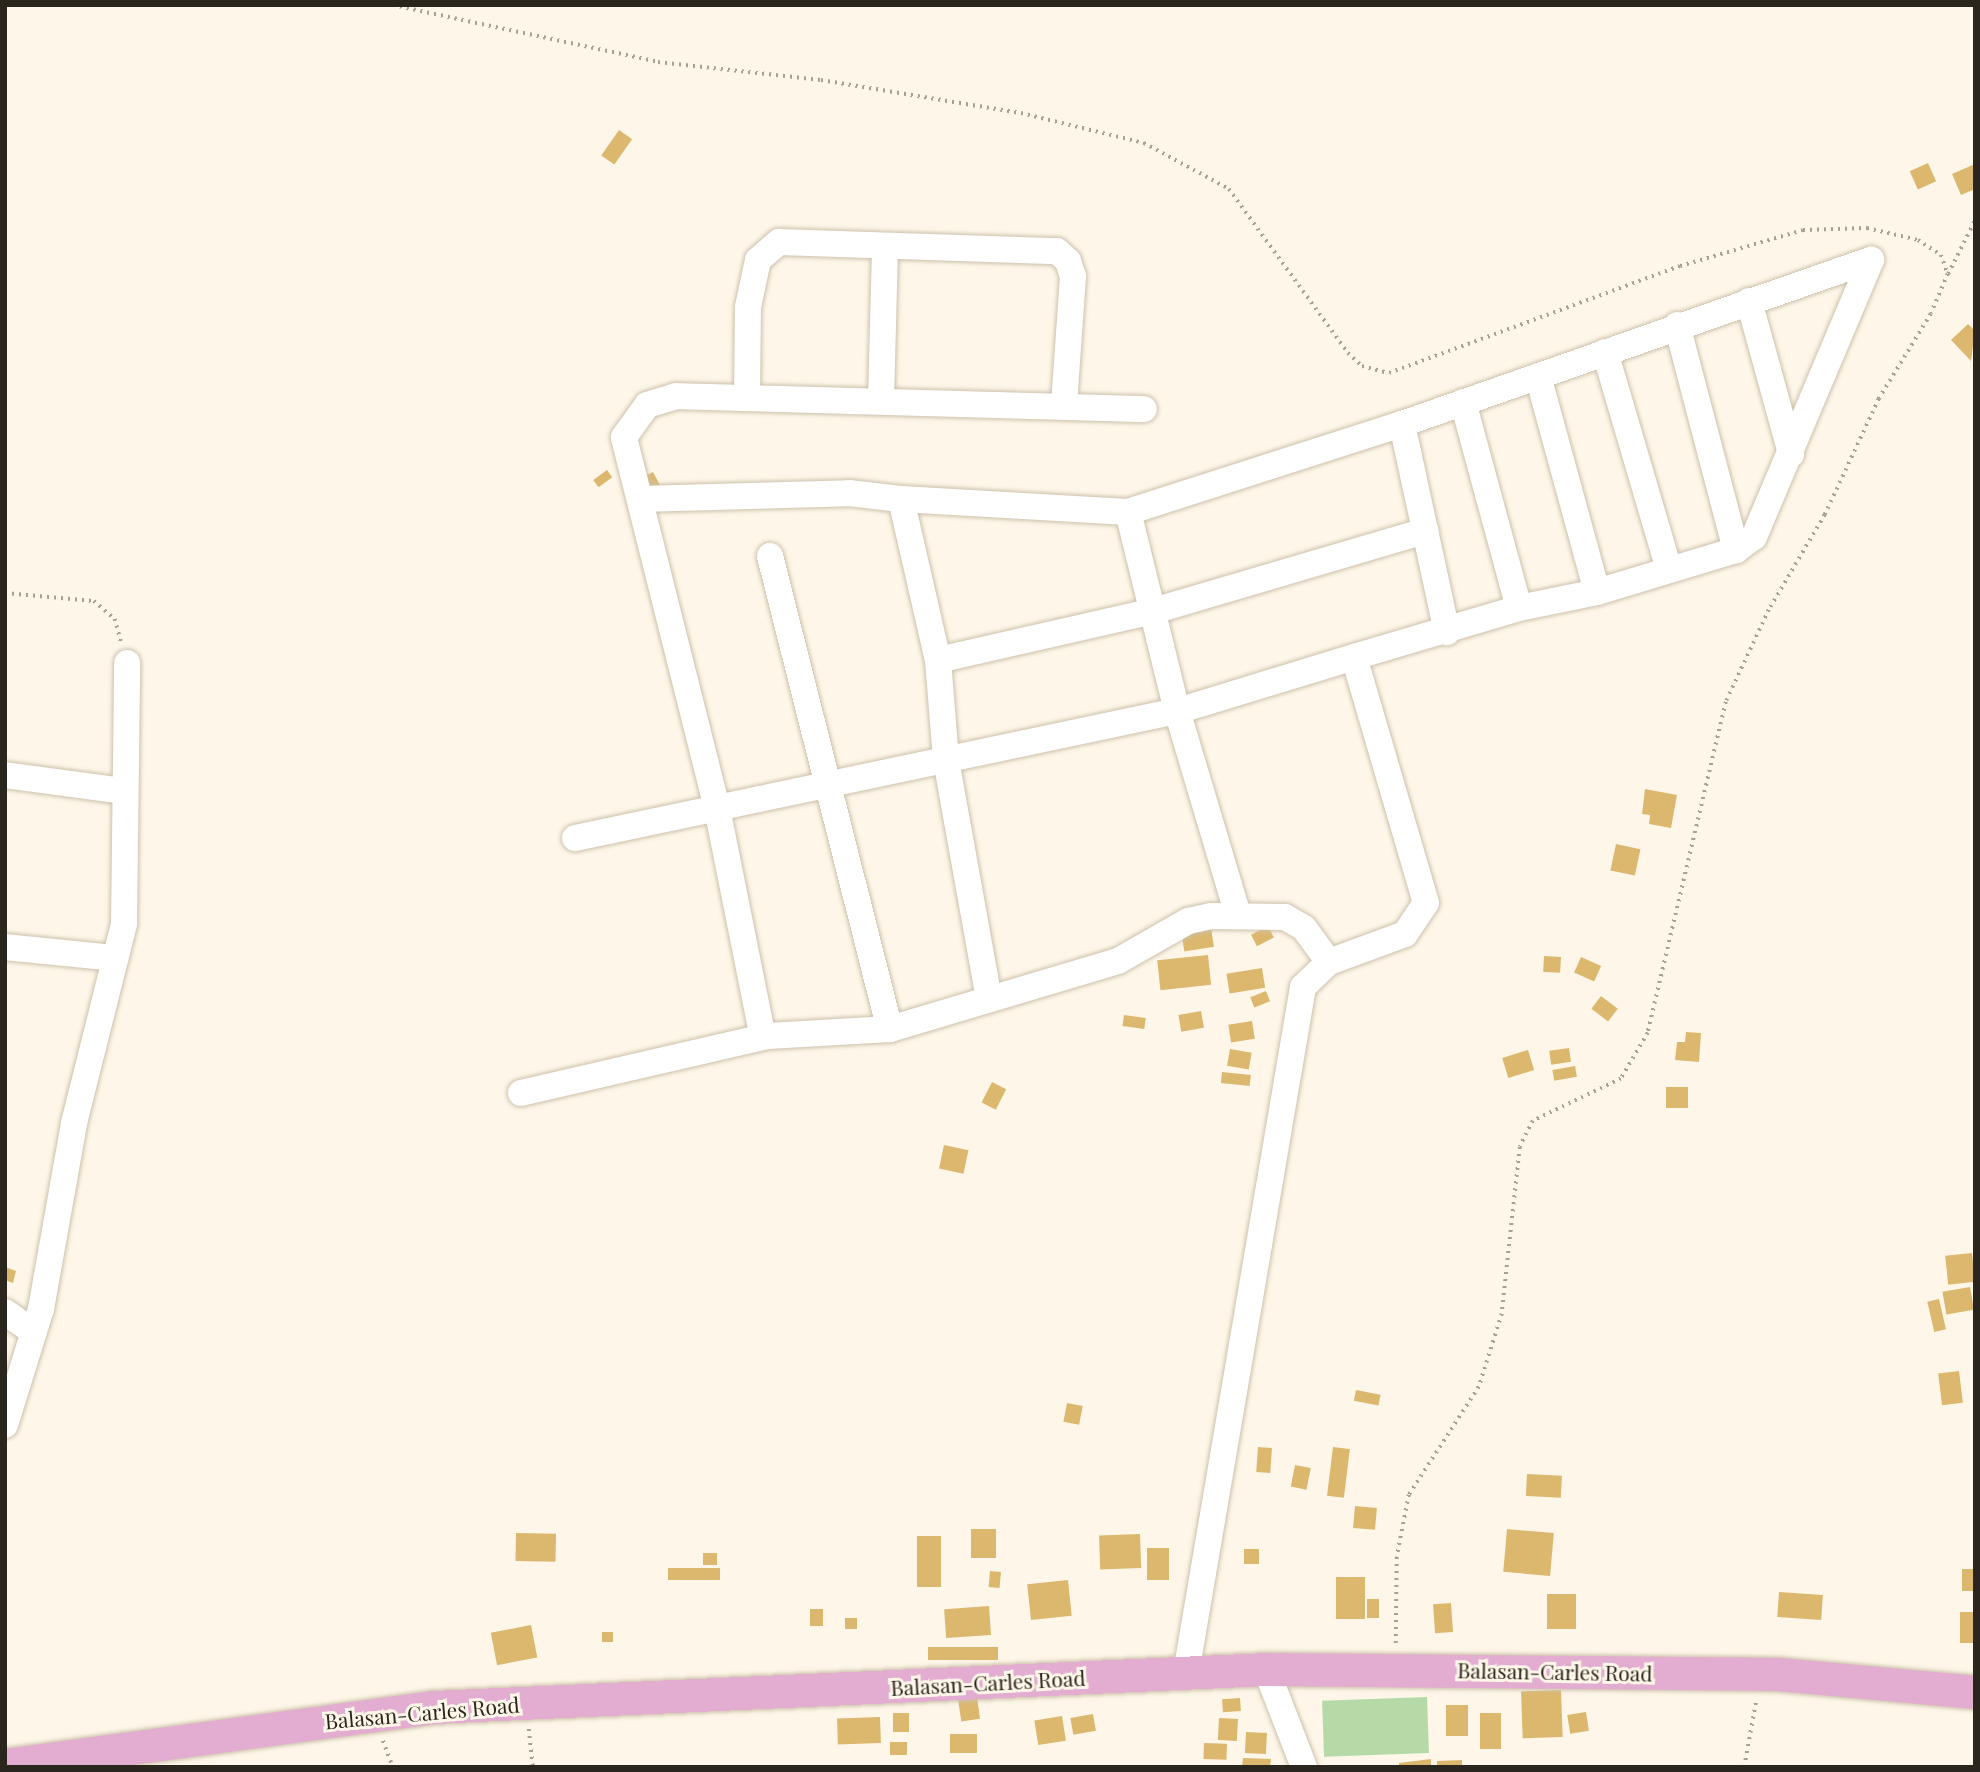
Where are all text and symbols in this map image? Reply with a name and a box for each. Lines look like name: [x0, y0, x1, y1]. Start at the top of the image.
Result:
street label: Balasan-Carles Road: [1457, 1657, 1653, 1685]
street label: Balasan-Carles Road: [890, 1664, 1086, 1700]
street label: Balasan-Carles Road: [324, 1691, 520, 1733]

